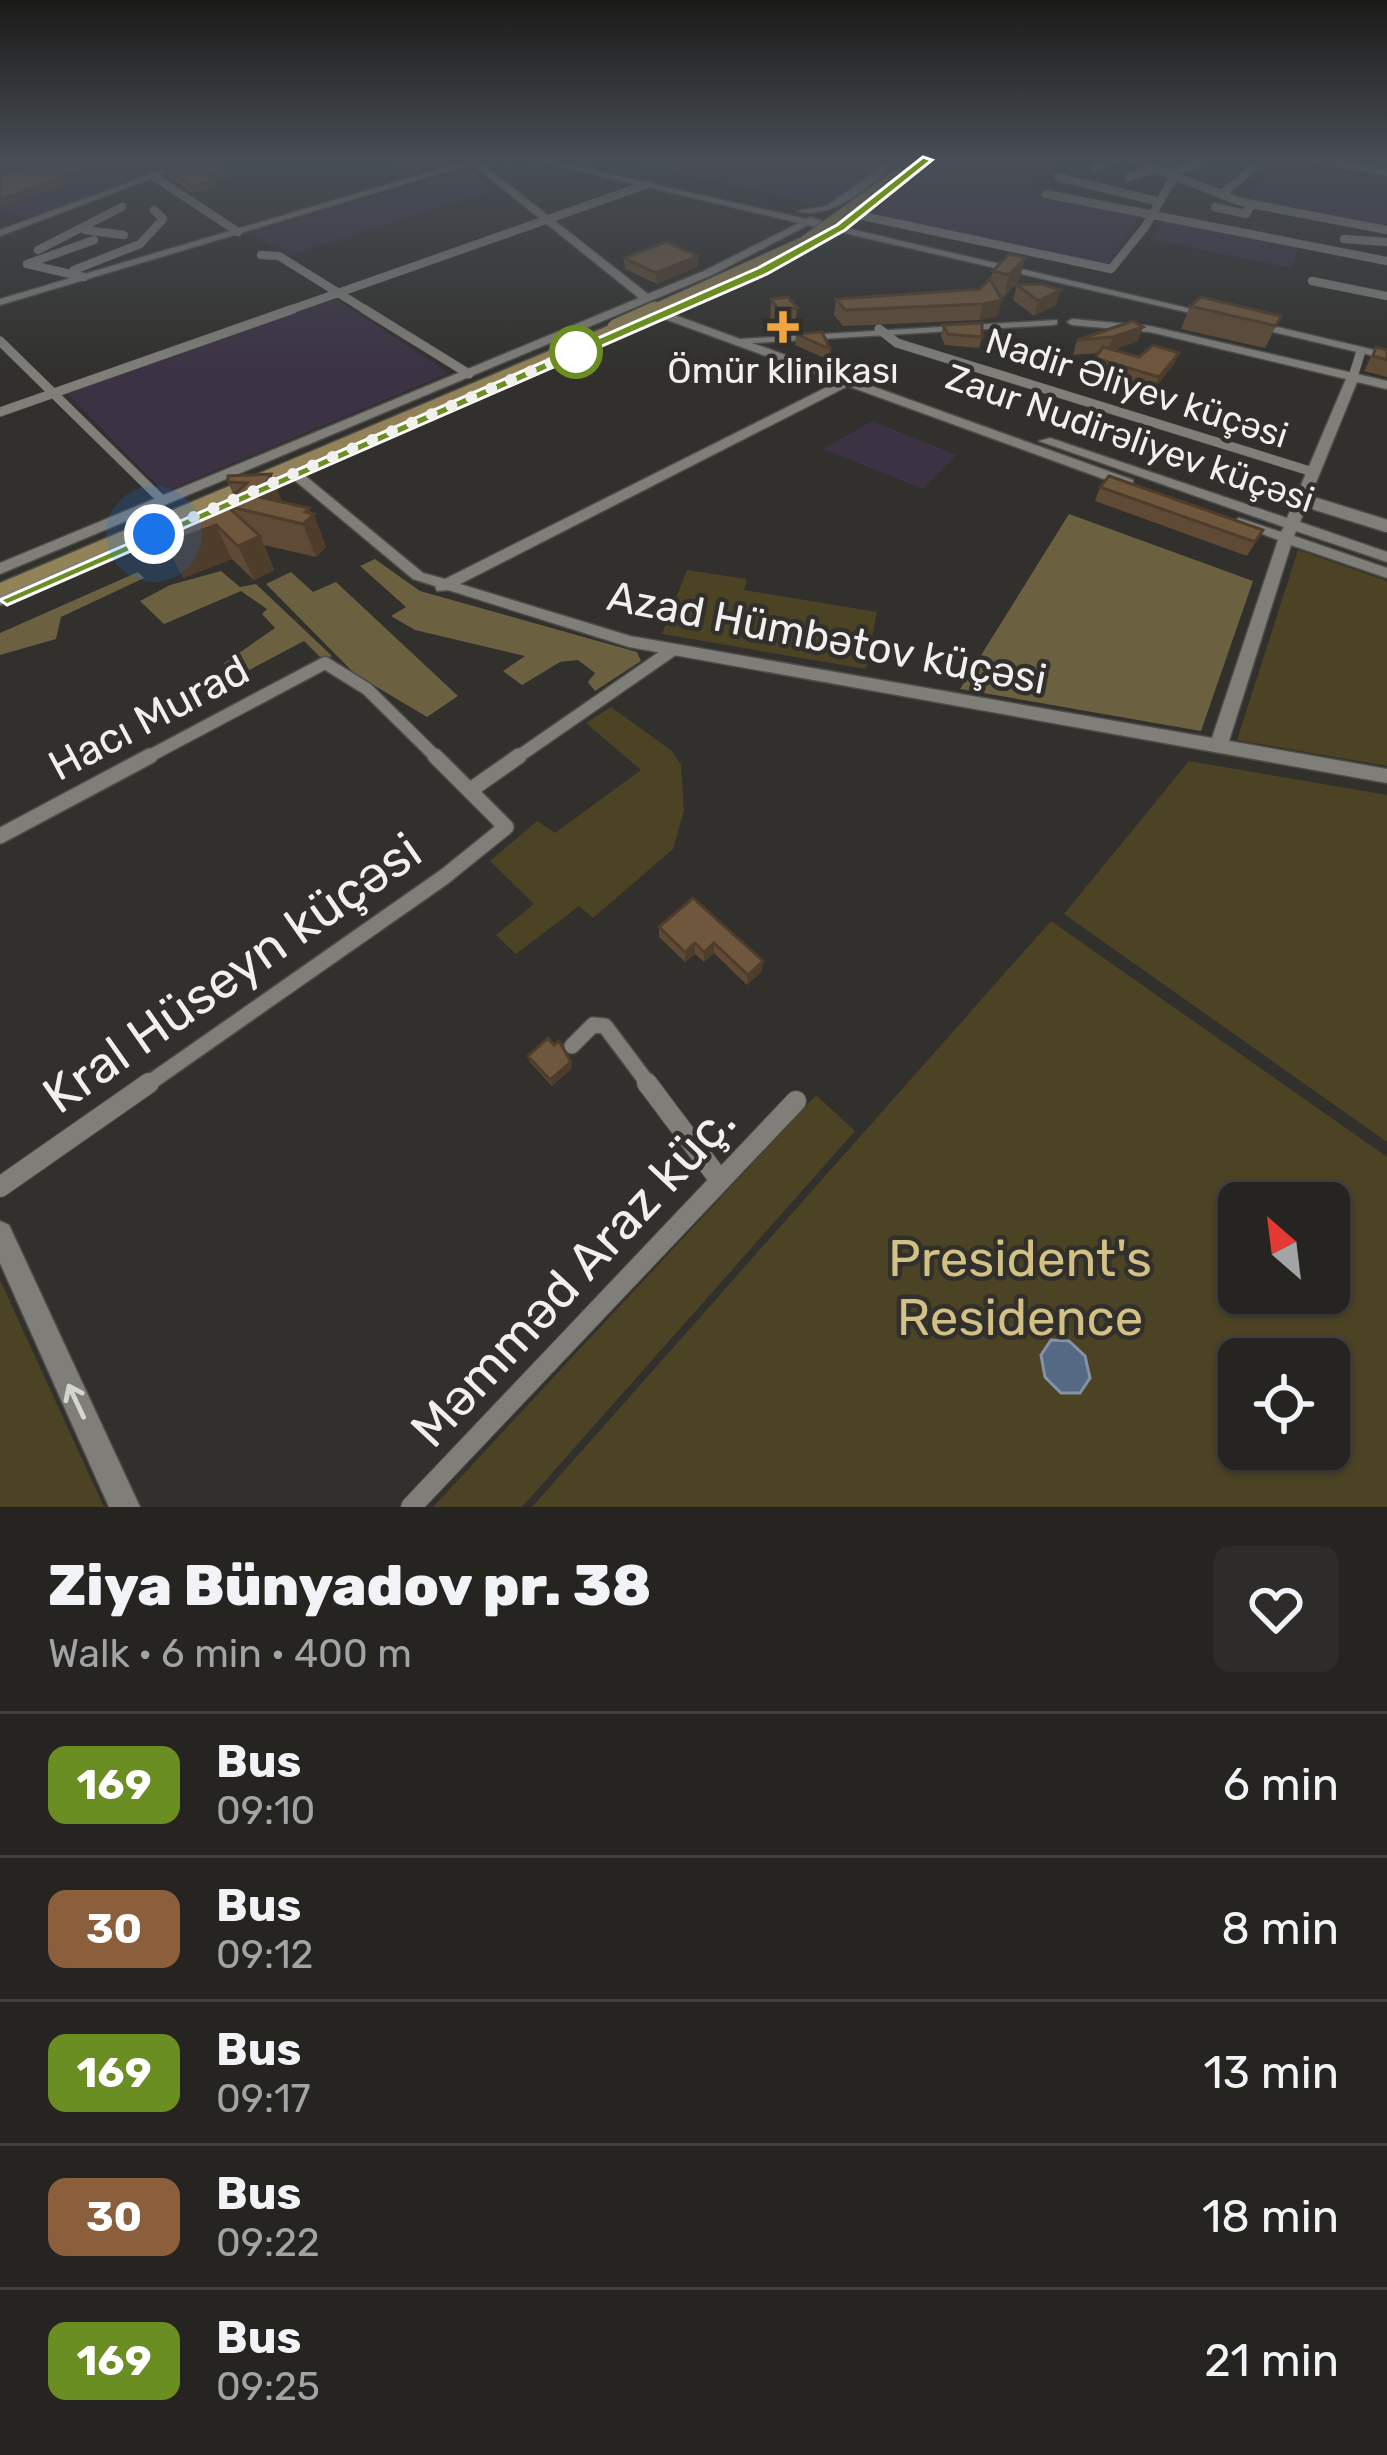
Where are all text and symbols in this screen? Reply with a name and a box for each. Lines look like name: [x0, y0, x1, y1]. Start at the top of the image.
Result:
marker: Ömür klinikası: [767, 311, 799, 343]
street label: Nadir Əliyev küçəsi: [981, 319, 1293, 457]
unlabelled marker: [551, 327, 601, 377]
place label: Ömür klinikası: [667, 349, 899, 392]
street label: Zaur Nudirəliyev küçəsi: [940, 355, 1320, 521]
your location: [124, 504, 184, 564]
street label: Azad Hümbətov küçəsi: [603, 571, 1051, 705]
street label: Hacı Murad: [40, 644, 258, 792]
street label: Kral Hüseyn küçəsi: [32, 820, 432, 1126]
street label: Məmməd Araz küç.: [398, 1091, 748, 1459]
north arrow: [1218, 1182, 1350, 1314]
map controls: [1218, 1182, 1350, 1470]
park label: President's Residence: [888, 1228, 1152, 1348]
button: locate: [1218, 1338, 1350, 1470]
one-way arrow: [64, 1384, 86, 1420]
button: heart: [1213, 1546, 1339, 1672]
text: Ziya Bünyadov pr. 38: [48, 1552, 651, 1619]
text: Walk · 6 min · 400 m: [48, 1631, 412, 1677]
text: Bus: [216, 1735, 301, 1788]
text: 6 min: [1223, 1758, 1339, 1811]
text: 169: [76, 1760, 152, 1810]
text: 09:10: [216, 1788, 315, 1834]
text: Bus: [216, 1879, 301, 1932]
text: 8 min: [1221, 1902, 1339, 1955]
text: 30: [86, 1904, 142, 1954]
text: 09:12: [216, 1932, 313, 1978]
text: Bus: [216, 2023, 301, 2076]
text: 13 min: [1204, 2046, 1339, 2099]
text: 169: [76, 2048, 152, 2098]
text: 09:17: [216, 2076, 311, 2122]
text: Bus: [216, 2167, 301, 2220]
text: 18 min: [1202, 2190, 1339, 2243]
text: 30: [86, 2192, 142, 2242]
text: 09:22: [216, 2220, 320, 2266]
text: Bus: [216, 2311, 301, 2364]
text: 21 min: [1204, 2334, 1339, 2387]
text: 169: [76, 2336, 152, 2386]
text: 09:25: [216, 2364, 320, 2410]

